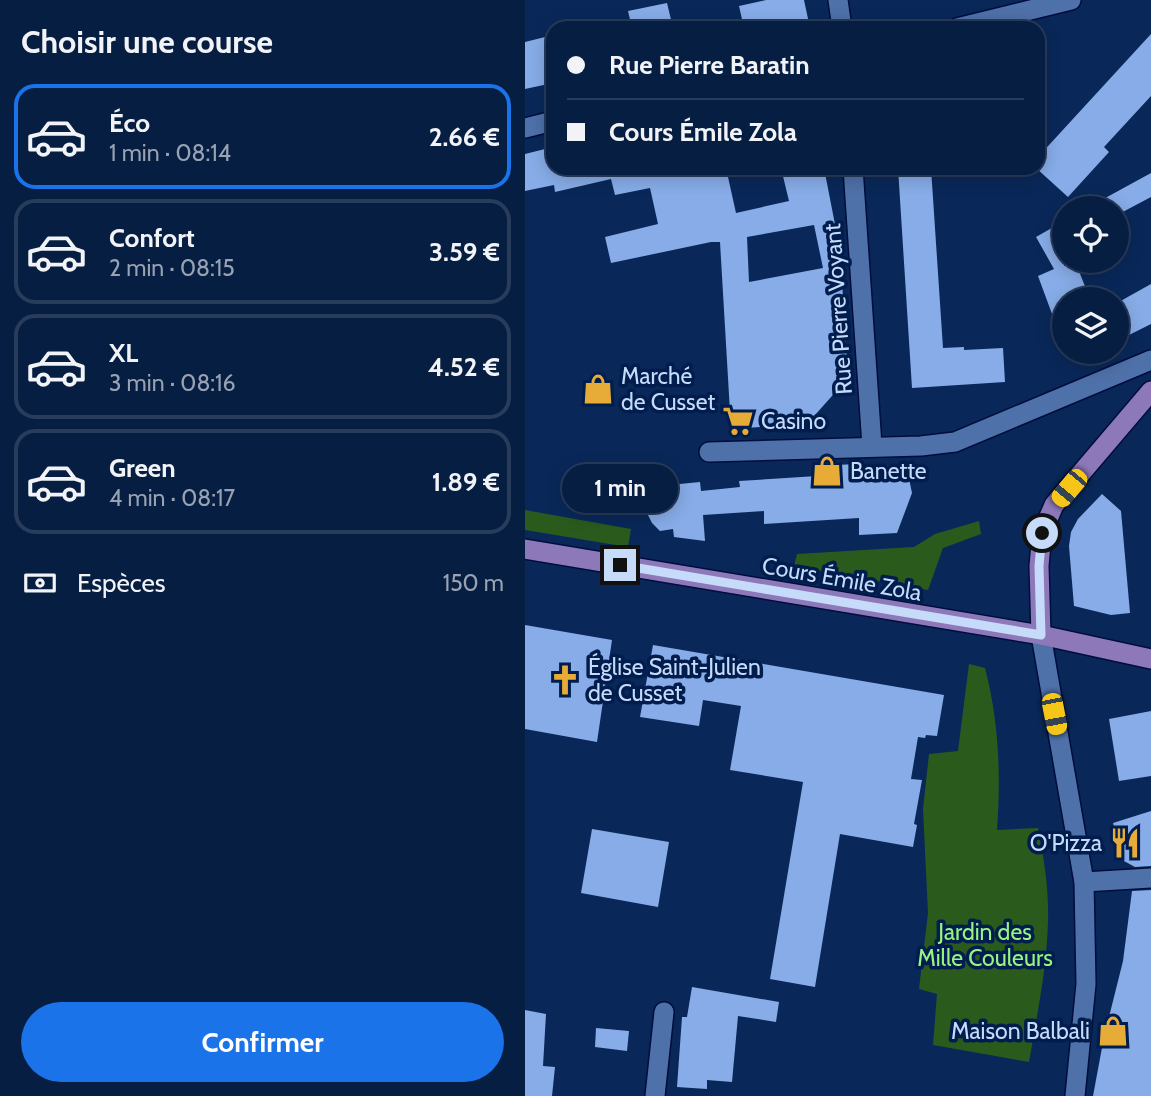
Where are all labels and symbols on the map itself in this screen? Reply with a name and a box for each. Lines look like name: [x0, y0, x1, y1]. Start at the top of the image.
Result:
street label: Rue Pierre Voyant: [818, 222, 858, 395]
place label: Marché de Cusset: [621, 362, 715, 416]
shop icon: Marché de Cusset: [581, 372, 615, 406]
supermarket icon: Casino: [721, 404, 755, 438]
place label: Casino: [761, 407, 826, 435]
shop icon: Banette: [810, 454, 844, 488]
place label: Banette: [850, 457, 927, 485]
callout: 1 min: [562, 463, 678, 512]
car: [1048, 465, 1091, 511]
route start: [1026, 517, 1058, 549]
route end: [604, 549, 636, 581]
street label: Cours Émile Zola: [760, 550, 924, 607]
place label: Église Saint-Julien de Cusset: [588, 652, 761, 707]
church icon: Église Saint-Julien de Cusset: [548, 663, 582, 697]
car: [1040, 691, 1069, 737]
restaurant icon: O'Pizza: [1108, 826, 1142, 860]
place label: O'Pizza: [1030, 829, 1102, 857]
park label: Jardin des Mille Couleurs: [917, 918, 1053, 972]
shop icon: Maison Balbali: [1096, 1014, 1130, 1048]
place label: Maison Balbali: [951, 1017, 1090, 1045]

